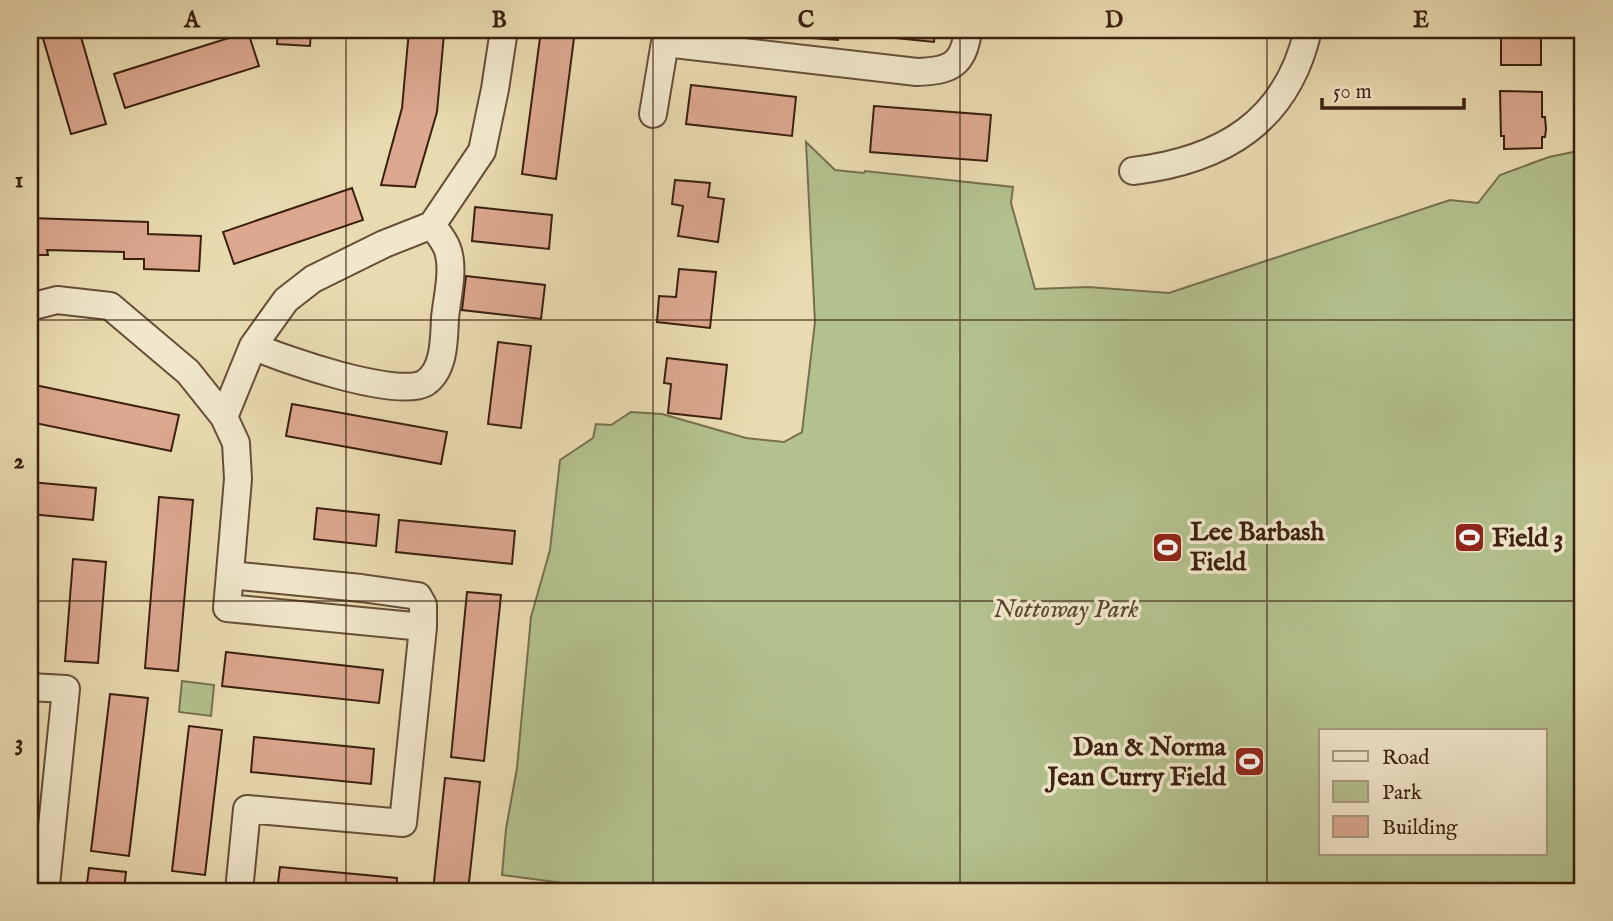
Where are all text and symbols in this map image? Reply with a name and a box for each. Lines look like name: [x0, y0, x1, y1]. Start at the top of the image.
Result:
text: A: [183, 6, 201, 35]
text: B: [491, 6, 507, 35]
text: C: [798, 6, 815, 35]
text: D: [1105, 6, 1123, 35]
text: E: [1413, 6, 1429, 35]
scale bar: [1322, 66, 1464, 110]
text: 50 m: [1333, 79, 1372, 106]
text: 1: [15, 166, 23, 195]
text: 2: [14, 447, 25, 476]
place label: Lee Barbash Field: [1190, 516, 1326, 579]
sports icon: Field 3: [1452, 521, 1486, 555]
place label: Field 3: [1492, 522, 1564, 555]
sports icon: Lee Barbash Field: [1150, 530, 1184, 564]
park label: Nottoway Park: [993, 593, 1139, 626]
text: 3: [15, 729, 23, 758]
legend: [1319, 729, 1546, 855]
place label: Dan & Norma Jean Curry Field: [1045, 731, 1227, 794]
sports icon: Dan & Norma Jean Curry Field: [1232, 745, 1266, 779]
text: Road: [1382, 745, 1430, 772]
text: Park: [1382, 780, 1423, 807]
text: Building: [1382, 815, 1458, 842]

